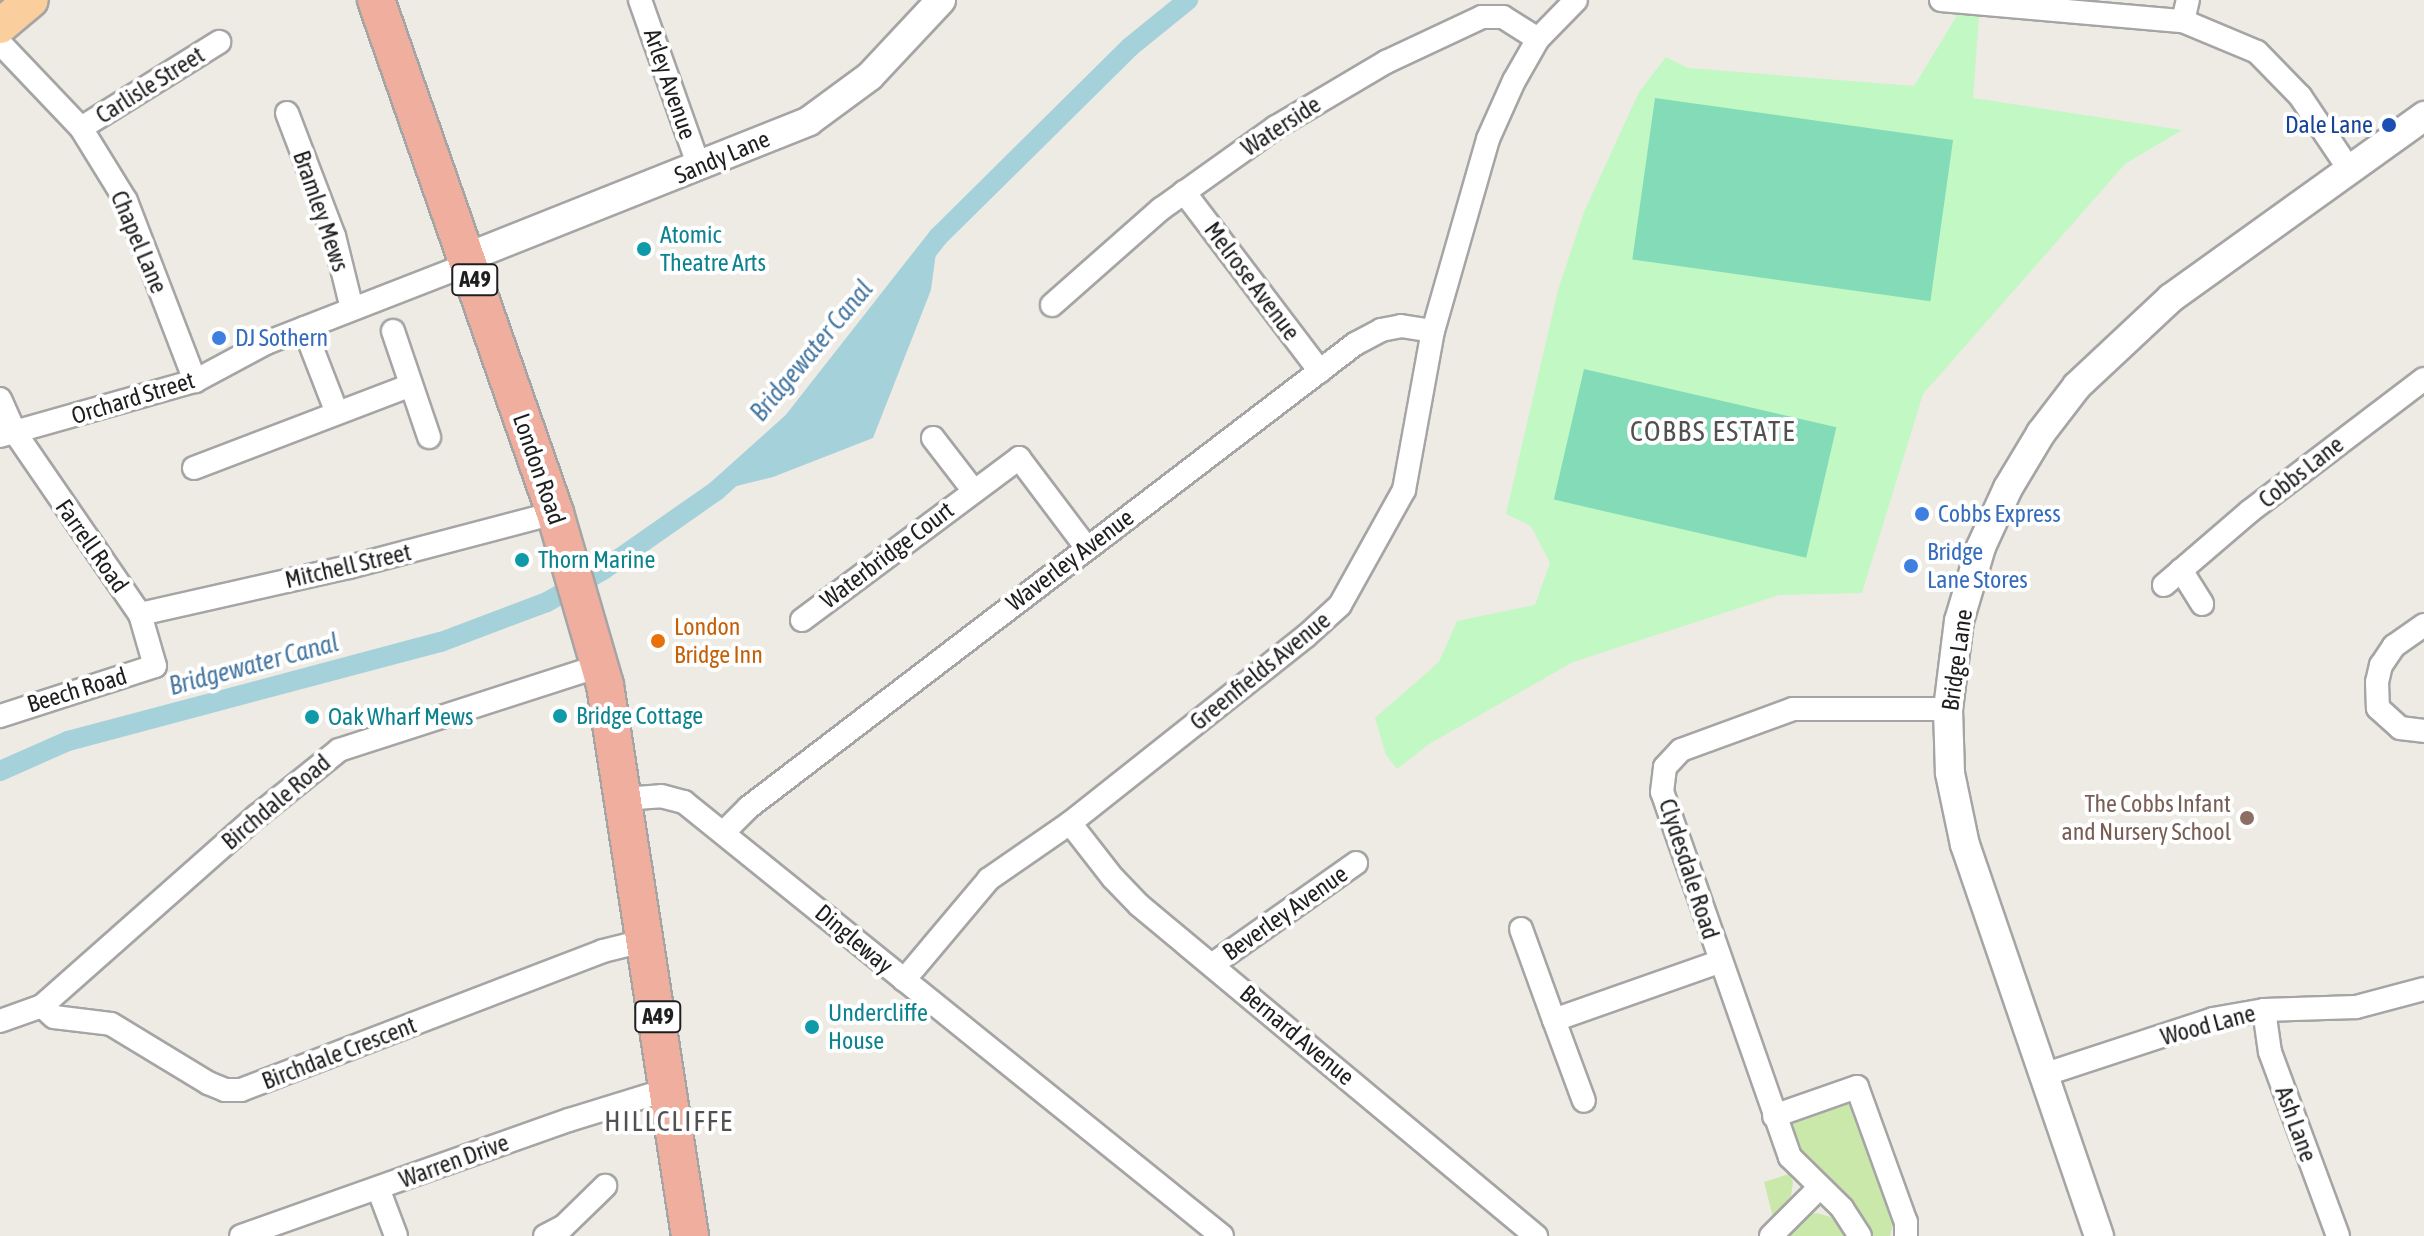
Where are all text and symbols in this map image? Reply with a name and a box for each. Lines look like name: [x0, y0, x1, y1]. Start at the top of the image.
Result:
street label: Arley Avenue: [638, 25, 702, 143]
street label: Carlisle Street: [90, 40, 210, 130]
street label: Waterside: [1236, 90, 1326, 162]
place label: Dale Lane: [2285, 111, 2373, 139]
marker: Dale Lane: [2380, 116, 2398, 134]
street label: Sandy Lane: [670, 124, 774, 190]
street label: Bramley Mews: [287, 147, 355, 275]
street label: Chapel Lane: [105, 186, 173, 298]
street label: Melrose Avenue: [1198, 216, 1306, 346]
place label: Atomic Theatre Arts: [660, 221, 766, 277]
marker: Atomic Theatre Arts: [635, 240, 653, 258]
road number: A49: [451, 262, 499, 298]
water label: Bridgewater Canal: [744, 274, 880, 428]
place label: DJ Sothern: [235, 324, 328, 352]
marker: DJ Sothern: [210, 329, 228, 347]
street label: Orchard Street: [68, 366, 198, 430]
street label: London Road: [507, 410, 571, 528]
district label: COBBS ESTATE: [1630, 414, 1796, 448]
street label: Cobbs Lane: [2253, 430, 2349, 514]
street label: Farrell Road: [49, 494, 135, 598]
street label: Waterbridge Court: [815, 496, 959, 614]
place label: Cobbs Express: [1938, 500, 2061, 528]
street label: Waverley Avenue: [1001, 503, 1139, 617]
marker: Cobbs Express: [1913, 505, 1931, 523]
street label: Mitchell Street: [282, 538, 414, 594]
place label: Bridge Lane Stores: [1927, 538, 2028, 594]
place label: Thorn Marine: [538, 546, 655, 574]
marker: Thorn Marine: [513, 551, 531, 569]
marker: Bridge Lane Stores: [1902, 557, 1920, 575]
street label: Greenfields Avenue: [1184, 606, 1336, 736]
street label: Bridge Lane: [1936, 607, 1978, 713]
place label: London Bridge Inn: [674, 613, 763, 669]
water label: Bridgewater Canal: [166, 627, 342, 703]
marker: London Bridge Inn: [649, 632, 667, 650]
street label: Beech Road: [24, 661, 130, 719]
place label: Bridge Cottage: [576, 702, 703, 730]
place label: Oak Wharf Mews: [328, 703, 474, 731]
marker: Bridge Cottage: [551, 707, 569, 725]
marker: Oak Wharf Mews: [303, 708, 321, 726]
street label: Birchdale Road: [216, 748, 336, 856]
place label: The Cobbs Infant and Nursery School: [2062, 790, 2231, 846]
street label: Clydesdale Road: [1653, 795, 1725, 943]
marker: The Cobbs Infant and Nursery School: [2238, 809, 2256, 827]
street label: Beverley Avenue: [1217, 859, 1353, 967]
street label: Dingleway: [809, 898, 899, 980]
street label: Bernard Avenue: [1234, 979, 1360, 1091]
road number: A49: [634, 999, 682, 1035]
place label: Undercliffe House: [828, 999, 928, 1055]
street label: Wood Lane: [2157, 999, 2259, 1051]
street label: Birchdale Crescent: [258, 1010, 420, 1096]
marker: Undercliffe House: [803, 1018, 821, 1036]
street label: Ash Lane: [2269, 1082, 2323, 1166]
district label: HILLCLIFFE: [604, 1104, 734, 1138]
street label: Warren Drive: [395, 1128, 513, 1194]

